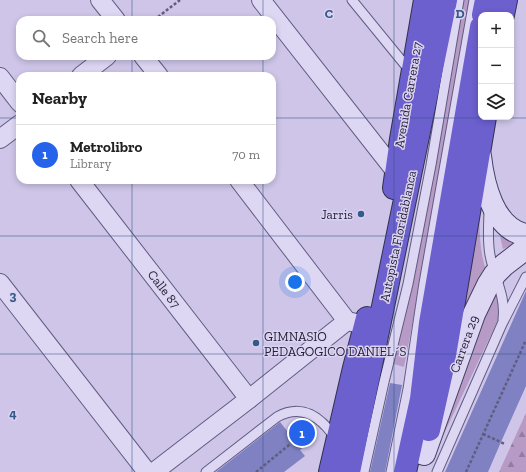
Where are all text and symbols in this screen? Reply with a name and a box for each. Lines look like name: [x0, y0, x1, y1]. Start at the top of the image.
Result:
text: C: [325, 6, 333, 21]
text: D: [455, 6, 465, 21]
map controls: [478, 12, 514, 120]
button: +: [478, 12, 514, 48]
search box: [16, 16, 276, 60]
icon: search: [30, 27, 52, 49]
text: Search here: [62, 29, 138, 47]
street label: Avenida Carrera 27: [391, 41, 425, 149]
button: −: [478, 48, 514, 84]
button: layers: [478, 84, 514, 120]
text: Nearby: [32, 88, 87, 108]
text: Metrolibro: [70, 138, 142, 156]
text: 1: [42, 147, 48, 162]
text: 70 m: [232, 147, 260, 162]
text: Library: [70, 156, 112, 171]
street label: Autopista Floridablanca: [377, 168, 419, 303]
place label: Jarris: [321, 207, 353, 222]
marker: Jarris: [356, 209, 366, 219]
street label: Calle 87: [145, 267, 183, 311]
your location: [285, 272, 305, 292]
text: 3: [10, 288, 17, 303]
street label: Carrera 29: [447, 313, 481, 375]
place label: GIMNASIO PEDAGOGICO DANIEL´S: [264, 329, 407, 359]
marker: GIMNASIO PEDAGOGICO DANIEL´S: [251, 338, 261, 348]
text: 4: [9, 406, 17, 421]
pin: 1: [289, 418, 315, 448]

